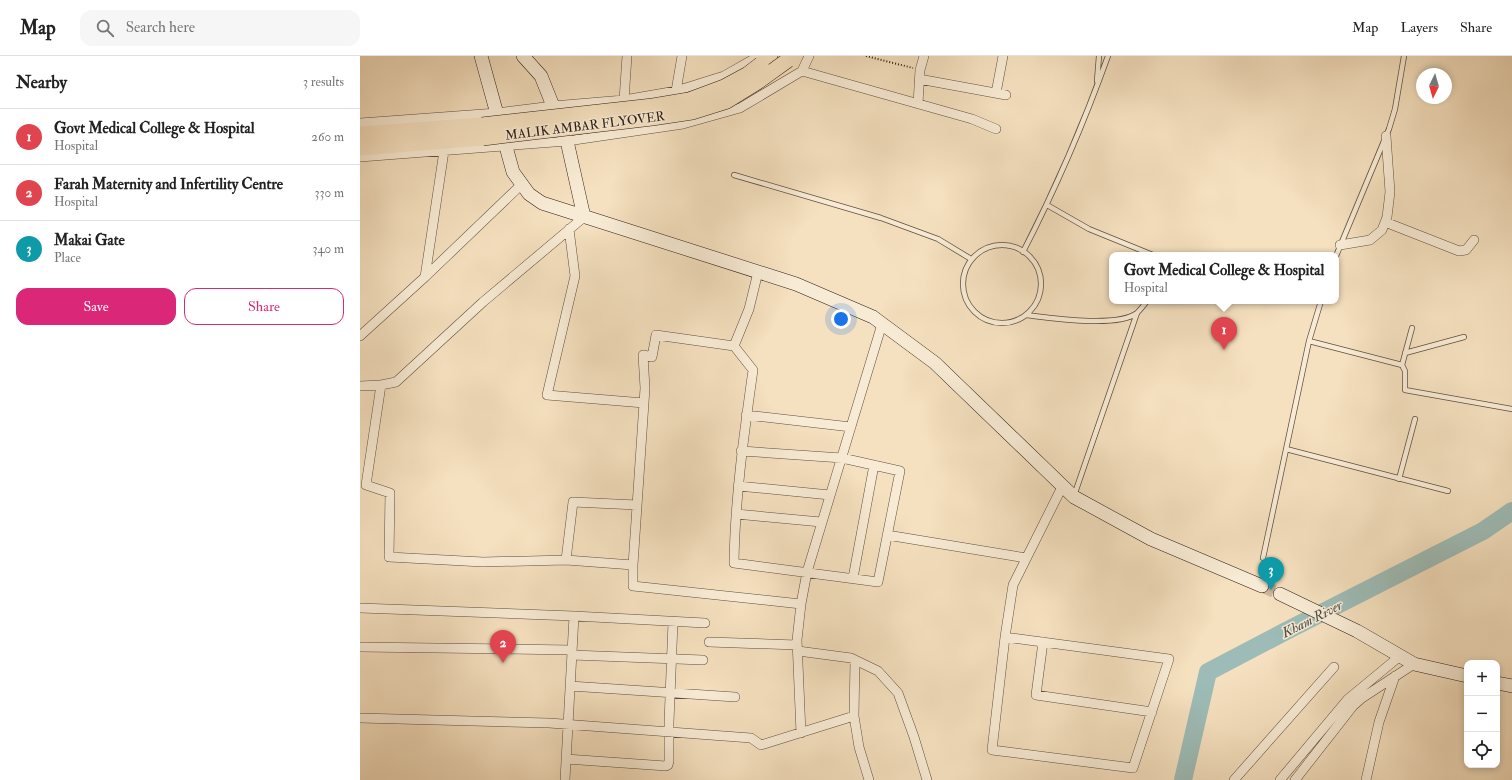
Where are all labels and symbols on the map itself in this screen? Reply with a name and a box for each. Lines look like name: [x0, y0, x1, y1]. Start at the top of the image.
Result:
north arrow: [1416, 68, 1452, 104]
street label: MALIK AMBAR FLYOVER: [504, 108, 666, 144]
your location: [831, 309, 851, 329]
pin: 1: [1211, 317, 1237, 350]
pin: 3: [1258, 557, 1284, 590]
water label: Kham River: [1278, 596, 1346, 642]
pin: 2: [490, 630, 516, 663]

